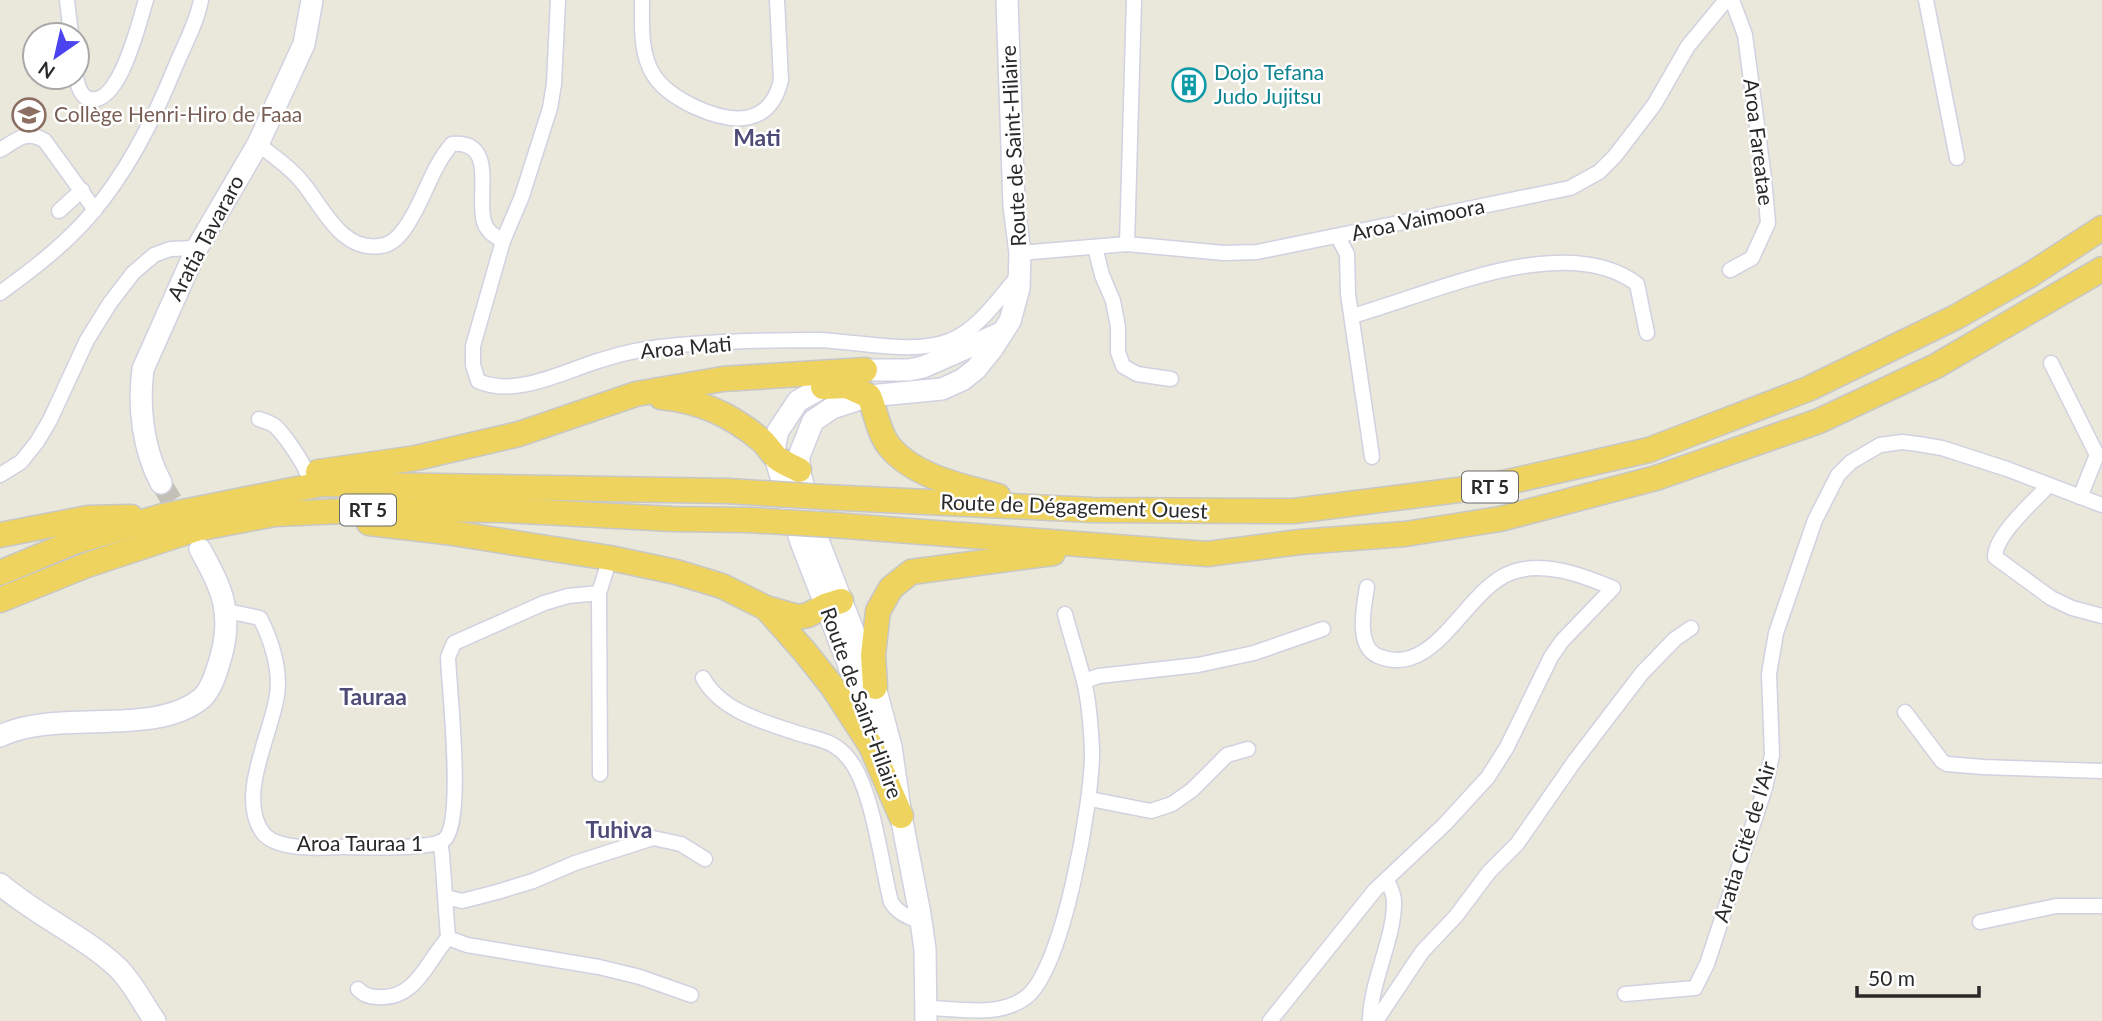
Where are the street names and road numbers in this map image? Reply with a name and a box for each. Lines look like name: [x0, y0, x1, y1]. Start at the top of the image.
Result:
street label: Route de Saint-Hilaire: [995, 45, 1030, 247]
street label: Aroa Fareatae: [1739, 77, 1780, 207]
street label: Aratia Tavararo: [161, 170, 248, 304]
street label: Aroa Vaimoora: [1349, 192, 1487, 245]
street label: Aroa Mati: [639, 330, 733, 363]
road number: RT 5: [1462, 472, 1518, 502]
street label: Route de Dégagement Ouest: [940, 488, 1209, 523]
road number: RT 5: [340, 495, 396, 526]
street label: Route de Saint-Hilaire: [816, 604, 909, 801]
street label: Aratia Cité de l'Air: [1707, 758, 1780, 925]
street label: Aroa Tauraa 1: [297, 830, 423, 855]

